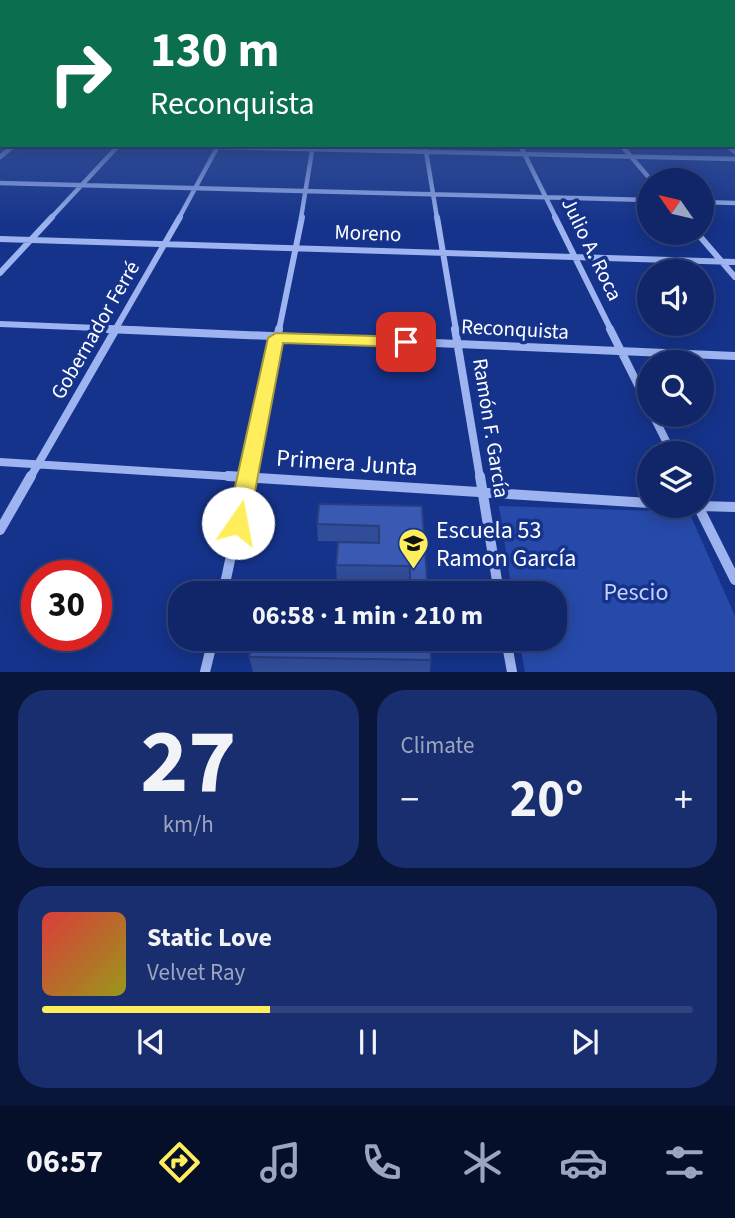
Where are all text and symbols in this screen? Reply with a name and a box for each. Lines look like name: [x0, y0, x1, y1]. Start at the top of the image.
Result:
text: 130 m: [150, 16, 279, 86]
icon: right: [35, 28, 126, 119]
text: Reconquista: [150, 81, 315, 127]
north arrow: [637, 168, 714, 245]
map controls: [637, 168, 714, 518]
street label: Julio A. Roca: [554, 192, 630, 306]
street label: Moreno: [334, 217, 402, 249]
street label: Gobernador Ferré: [43, 255, 147, 405]
button: sound: [637, 259, 714, 336]
street label: Reconquista: [460, 311, 570, 347]
pin: [376, 312, 436, 372]
icon: arrive: [387, 323, 425, 361]
button: search: [637, 350, 714, 427]
street label: Ramón F. García: [465, 356, 517, 500]
street label: Primera Junta: [275, 441, 419, 485]
button: layers: [637, 441, 714, 518]
position arrow: [201, 486, 275, 560]
place label: Escuela 53 Ramon García: [436, 513, 576, 576]
school or university icon: Escuela 53 Ramon García: [396, 527, 430, 571]
speed limit sign: 30: [21, 560, 112, 651]
park label: Pescio: [604, 575, 668, 610]
text: 06:58 · 1 min · 210 m: [252, 597, 483, 634]
text: 27: [140, 698, 236, 827]
text: Climate: [401, 729, 474, 762]
text: 20°: [510, 763, 584, 837]
text: −: [401, 773, 419, 827]
text: +: [674, 773, 693, 827]
text: km/h: [163, 808, 214, 841]
text: Static Love: [147, 919, 272, 956]
text: Velvet Ray: [147, 956, 245, 989]
icon: previous: [132, 1023, 170, 1061]
icon: pause: [349, 1023, 387, 1061]
icon: next: [566, 1023, 604, 1061]
icon: directions: [155, 1138, 204, 1187]
icon: music: [256, 1138, 305, 1187]
icon: phone: [357, 1138, 406, 1187]
icon: climate: [458, 1138, 507, 1187]
icon: car: [559, 1138, 608, 1187]
icon: filters: [660, 1138, 709, 1187]
text: 06:57: [26, 1139, 103, 1185]

